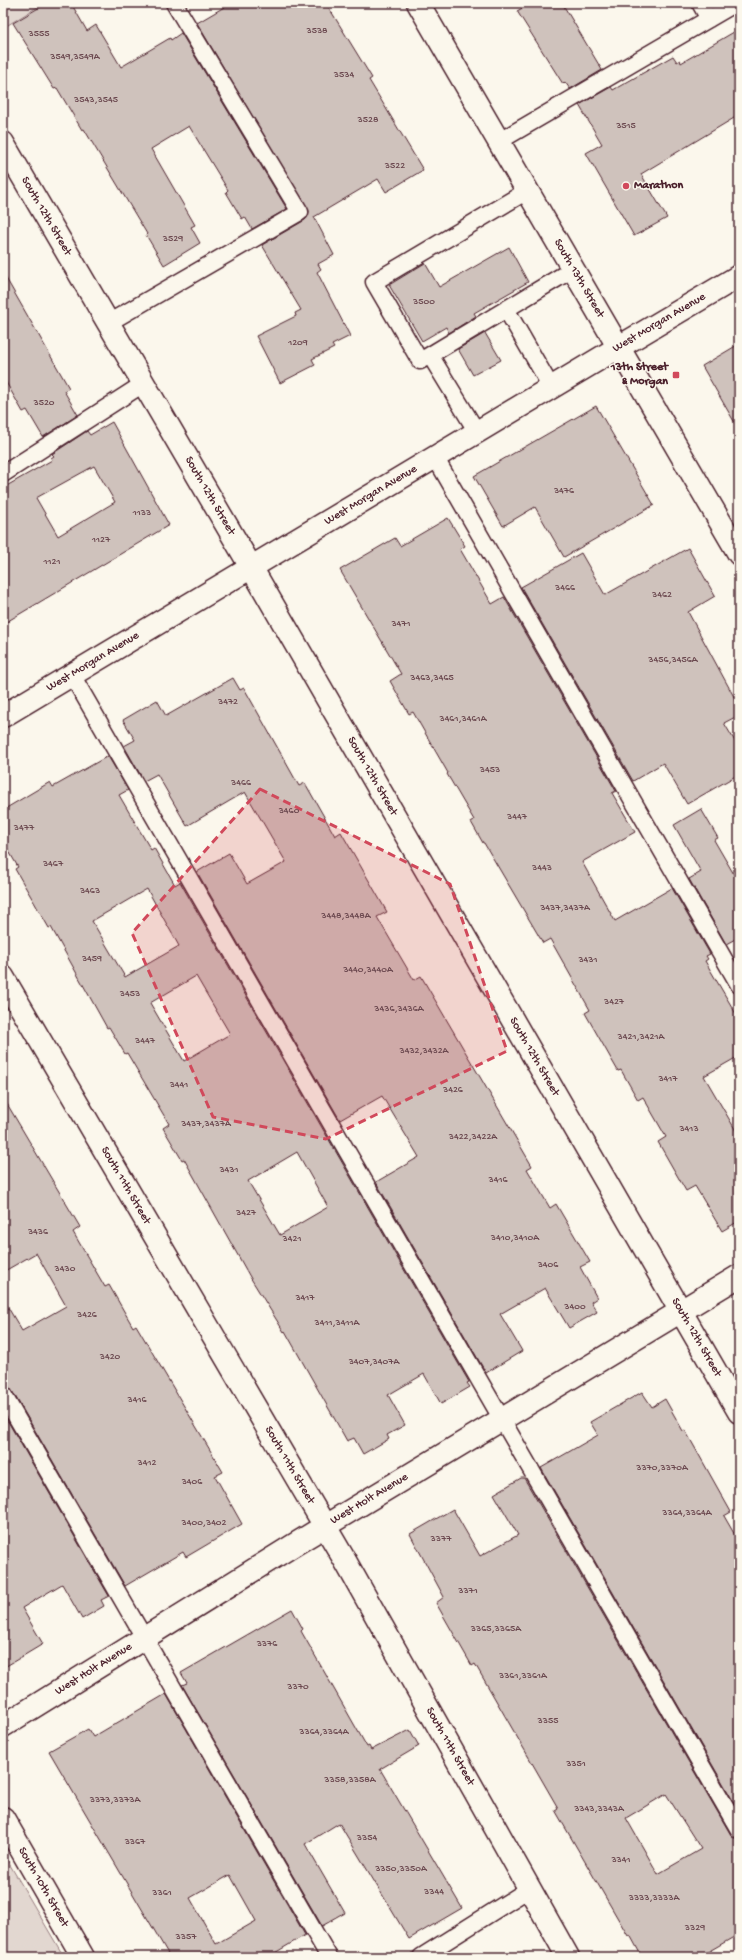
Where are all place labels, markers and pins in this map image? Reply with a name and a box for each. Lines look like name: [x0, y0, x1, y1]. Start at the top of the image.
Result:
place label: Marathon: [634, 179, 683, 193]
marker: Marathon: [621, 181, 631, 191]
place label: 13th Street & Morgan: [610, 361, 669, 389]
marker: 13th Street & Morgan: [671, 370, 681, 380]

